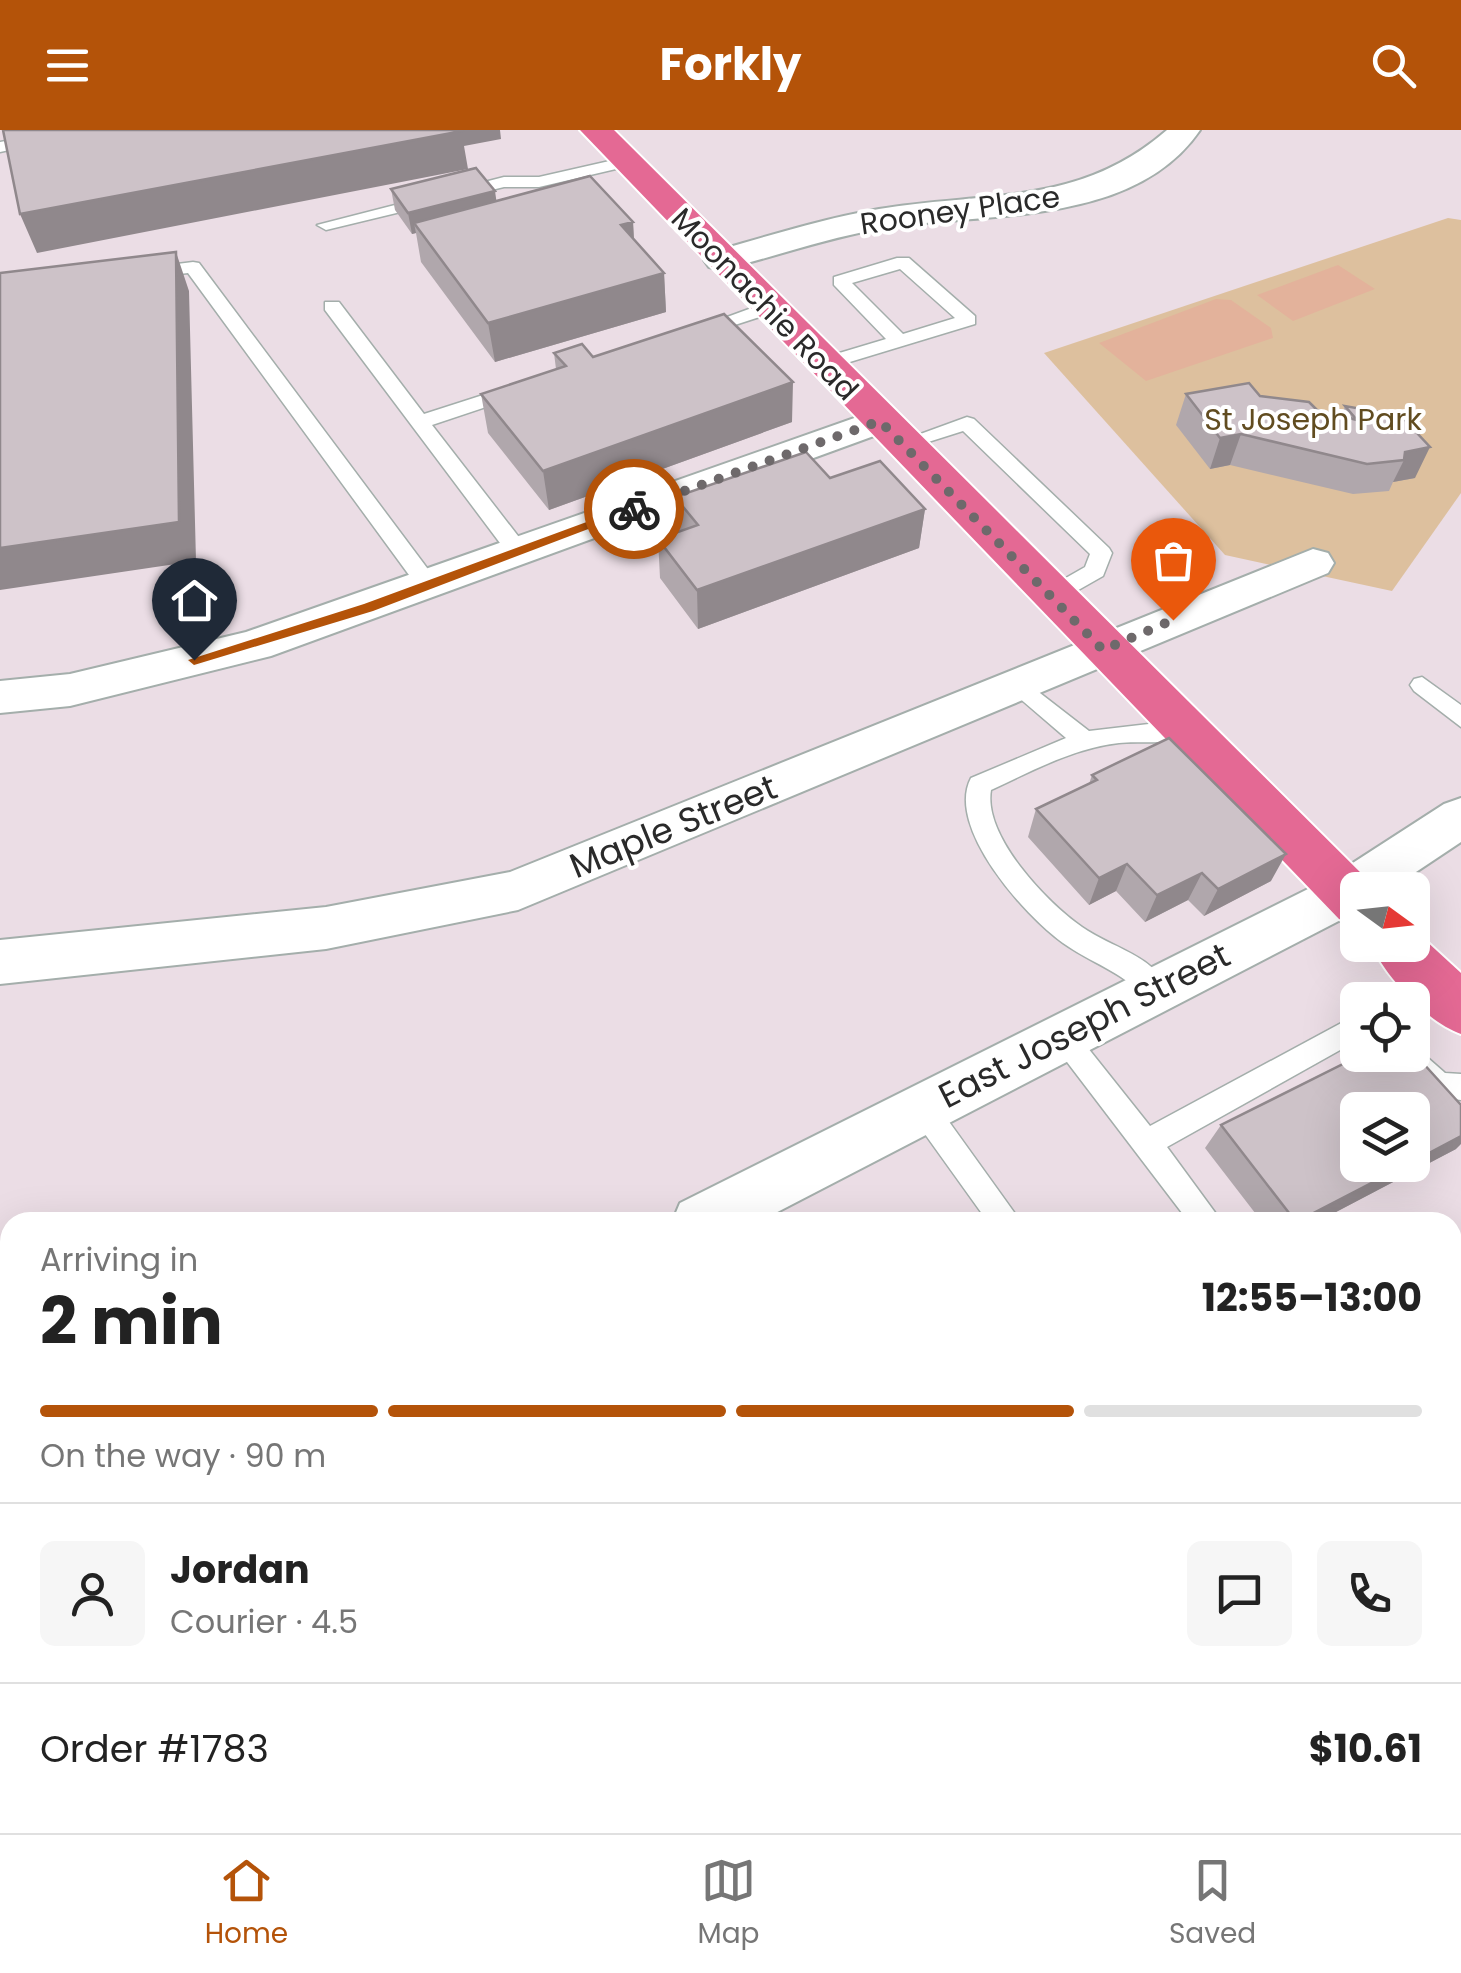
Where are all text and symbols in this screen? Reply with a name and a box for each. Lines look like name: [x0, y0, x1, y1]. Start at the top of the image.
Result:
text: Forkly: [659, 33, 802, 96]
icon: menu: [40, 38, 95, 93]
icon: search: [1366, 38, 1421, 93]
street label: Rooney Place: [857, 175, 1063, 245]
street label: Moonachie Road: [662, 198, 868, 410]
park label: St Joseph Park: [1204, 398, 1422, 441]
courier: [584, 459, 684, 559]
icon: bike: [607, 482, 662, 537]
pin: [1131, 518, 1216, 621]
icon: bag: [1146, 533, 1201, 588]
pin: [152, 558, 237, 661]
icon: home: [167, 573, 222, 628]
street label: Maple Street: [562, 762, 784, 890]
north arrow: [1340, 872, 1430, 962]
map controls: [1340, 872, 1430, 1182]
street label: East Joseph Street: [930, 930, 1238, 1120]
button: locate: [1340, 982, 1430, 1072]
button: layers: [1340, 1092, 1430, 1182]
text: Arriving in: [40, 1237, 198, 1282]
text: 12:55–13:00: [1202, 1271, 1422, 1324]
text: 2 min: [40, 1276, 223, 1367]
text: On the way · 90 m: [40, 1433, 326, 1478]
button: person: [40, 1541, 145, 1646]
button: chat: [1187, 1541, 1292, 1646]
button: phone: [1317, 1541, 1422, 1646]
text: Jordan: [170, 1543, 310, 1596]
text: Courier · 4.5: [170, 1599, 358, 1644]
text: Order #1783: [40, 1722, 269, 1775]
text: $10.61: [1309, 1722, 1422, 1775]
tab: Home: [205, 1853, 288, 1955]
tab: Map: [698, 1853, 760, 1955]
tab: Saved: [1169, 1853, 1256, 1955]

